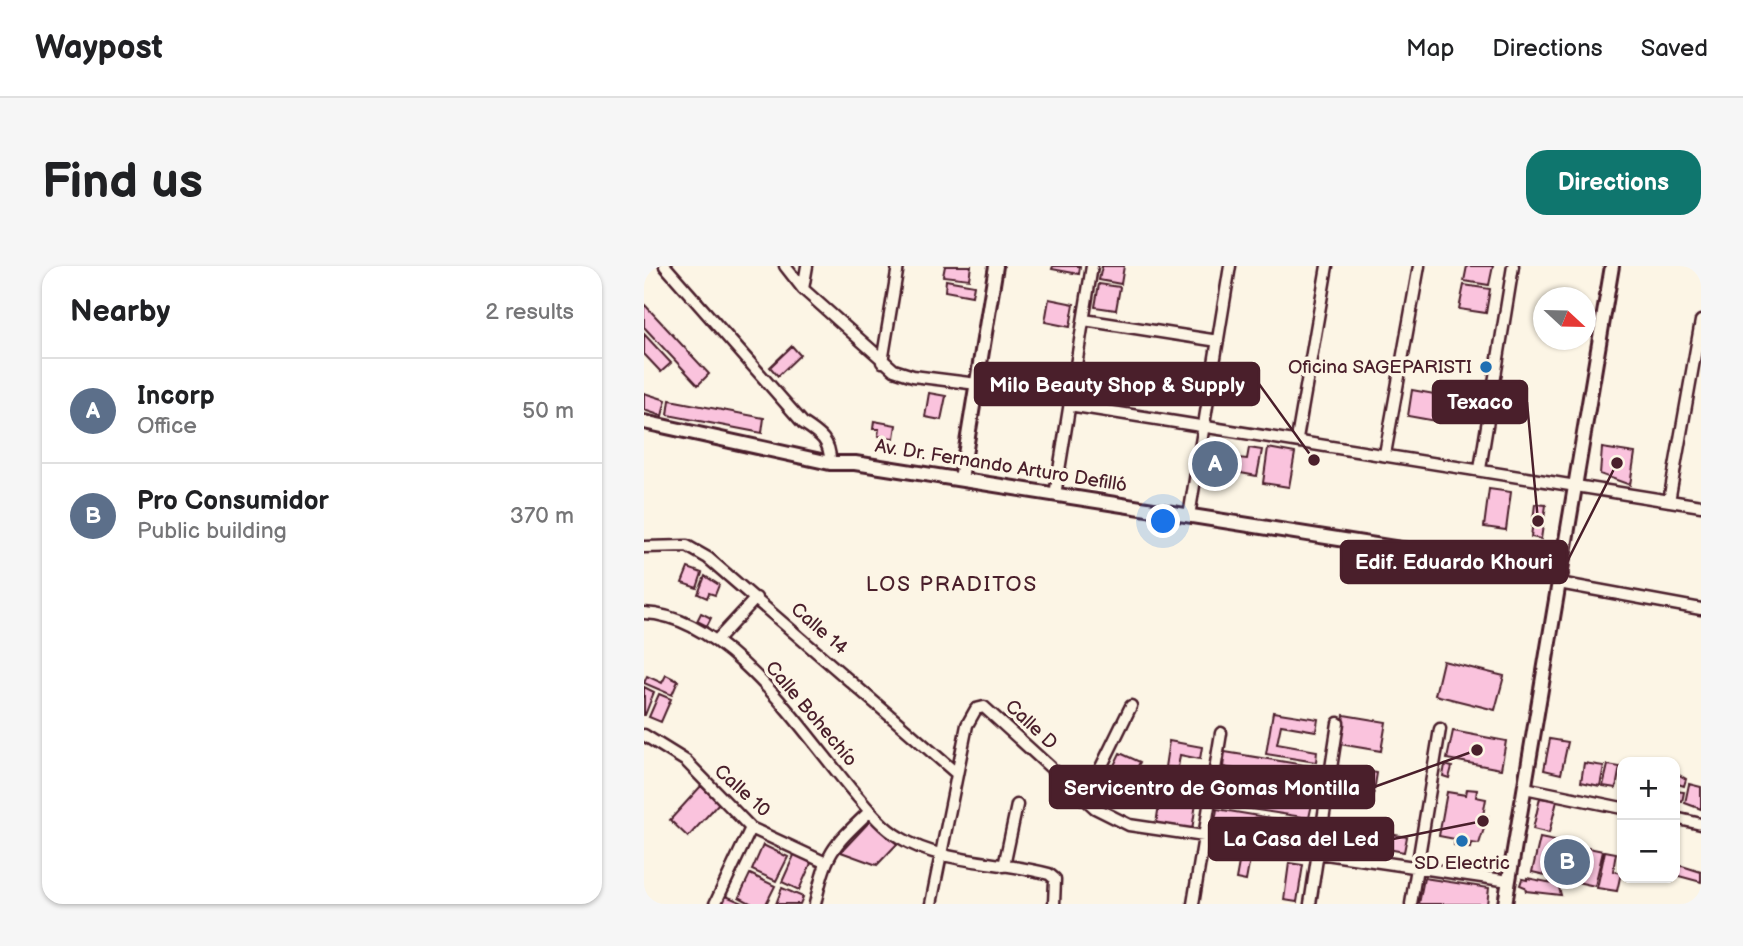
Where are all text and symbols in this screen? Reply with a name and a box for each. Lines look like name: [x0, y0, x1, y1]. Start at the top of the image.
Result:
text: Waypost: [35, 28, 163, 68]
text: Map: [1406, 34, 1454, 63]
text: Directions: [1492, 34, 1603, 63]
text: Saved: [1641, 34, 1708, 63]
button: Directions: [1526, 150, 1701, 215]
text: Find us: [42, 153, 203, 212]
north arrow: [1533, 287, 1596, 350]
text: Nearby: [70, 294, 170, 330]
text: 2 results: [485, 298, 574, 326]
place label: Oficina SAGEPARISTI: [1288, 356, 1472, 379]
marker: Oficina SAGEPARISTI: [1478, 359, 1494, 375]
callout: Milo Beauty Shop & Supply: [975, 363, 1259, 405]
text: Milo Beauty Shop & Supply: [989, 373, 1245, 398]
text: Incorp: [137, 381, 215, 412]
callout: Texaco: [1433, 381, 1527, 423]
text: Texaco: [1447, 390, 1513, 415]
text: A: [86, 397, 100, 425]
text: 50 m: [522, 397, 574, 425]
text: Office: [137, 412, 197, 440]
street label: Av. Dr. Fernando Arturo Defilló: [873, 435, 1129, 497]
pin: A: [1192, 438, 1238, 490]
text: Pro Consumidor: [137, 486, 329, 517]
text: B: [85, 502, 101, 530]
text: 370 m: [510, 502, 574, 530]
your location: [1146, 504, 1180, 538]
text: Public building: [137, 517, 287, 545]
callout: Edif. Eduardo Khouri: [1341, 541, 1567, 583]
text: Edif. Eduardo Khouri: [1355, 550, 1553, 575]
district label: LOS PRADITOS: [866, 572, 1038, 597]
street label: Calle 14: [786, 598, 852, 660]
street label: Calle Bohechío: [760, 657, 862, 771]
street label: Calle D: [1000, 695, 1062, 755]
map controls: [1617, 757, 1680, 883]
button: +: [1617, 757, 1680, 820]
street label: Calle 10: [709, 760, 775, 822]
callout: Servicentro de Gomas Montilla: [1050, 766, 1374, 808]
text: Servicentro de Gomas Montilla: [1064, 776, 1360, 801]
callout: La Casa del Led: [1209, 818, 1393, 860]
button: −: [1617, 820, 1680, 883]
text: La Casa del Led: [1223, 827, 1379, 852]
marker: SD Electric: [1454, 833, 1470, 849]
pin: B: [1544, 836, 1590, 888]
place label: SD Electric: [1414, 852, 1510, 875]

